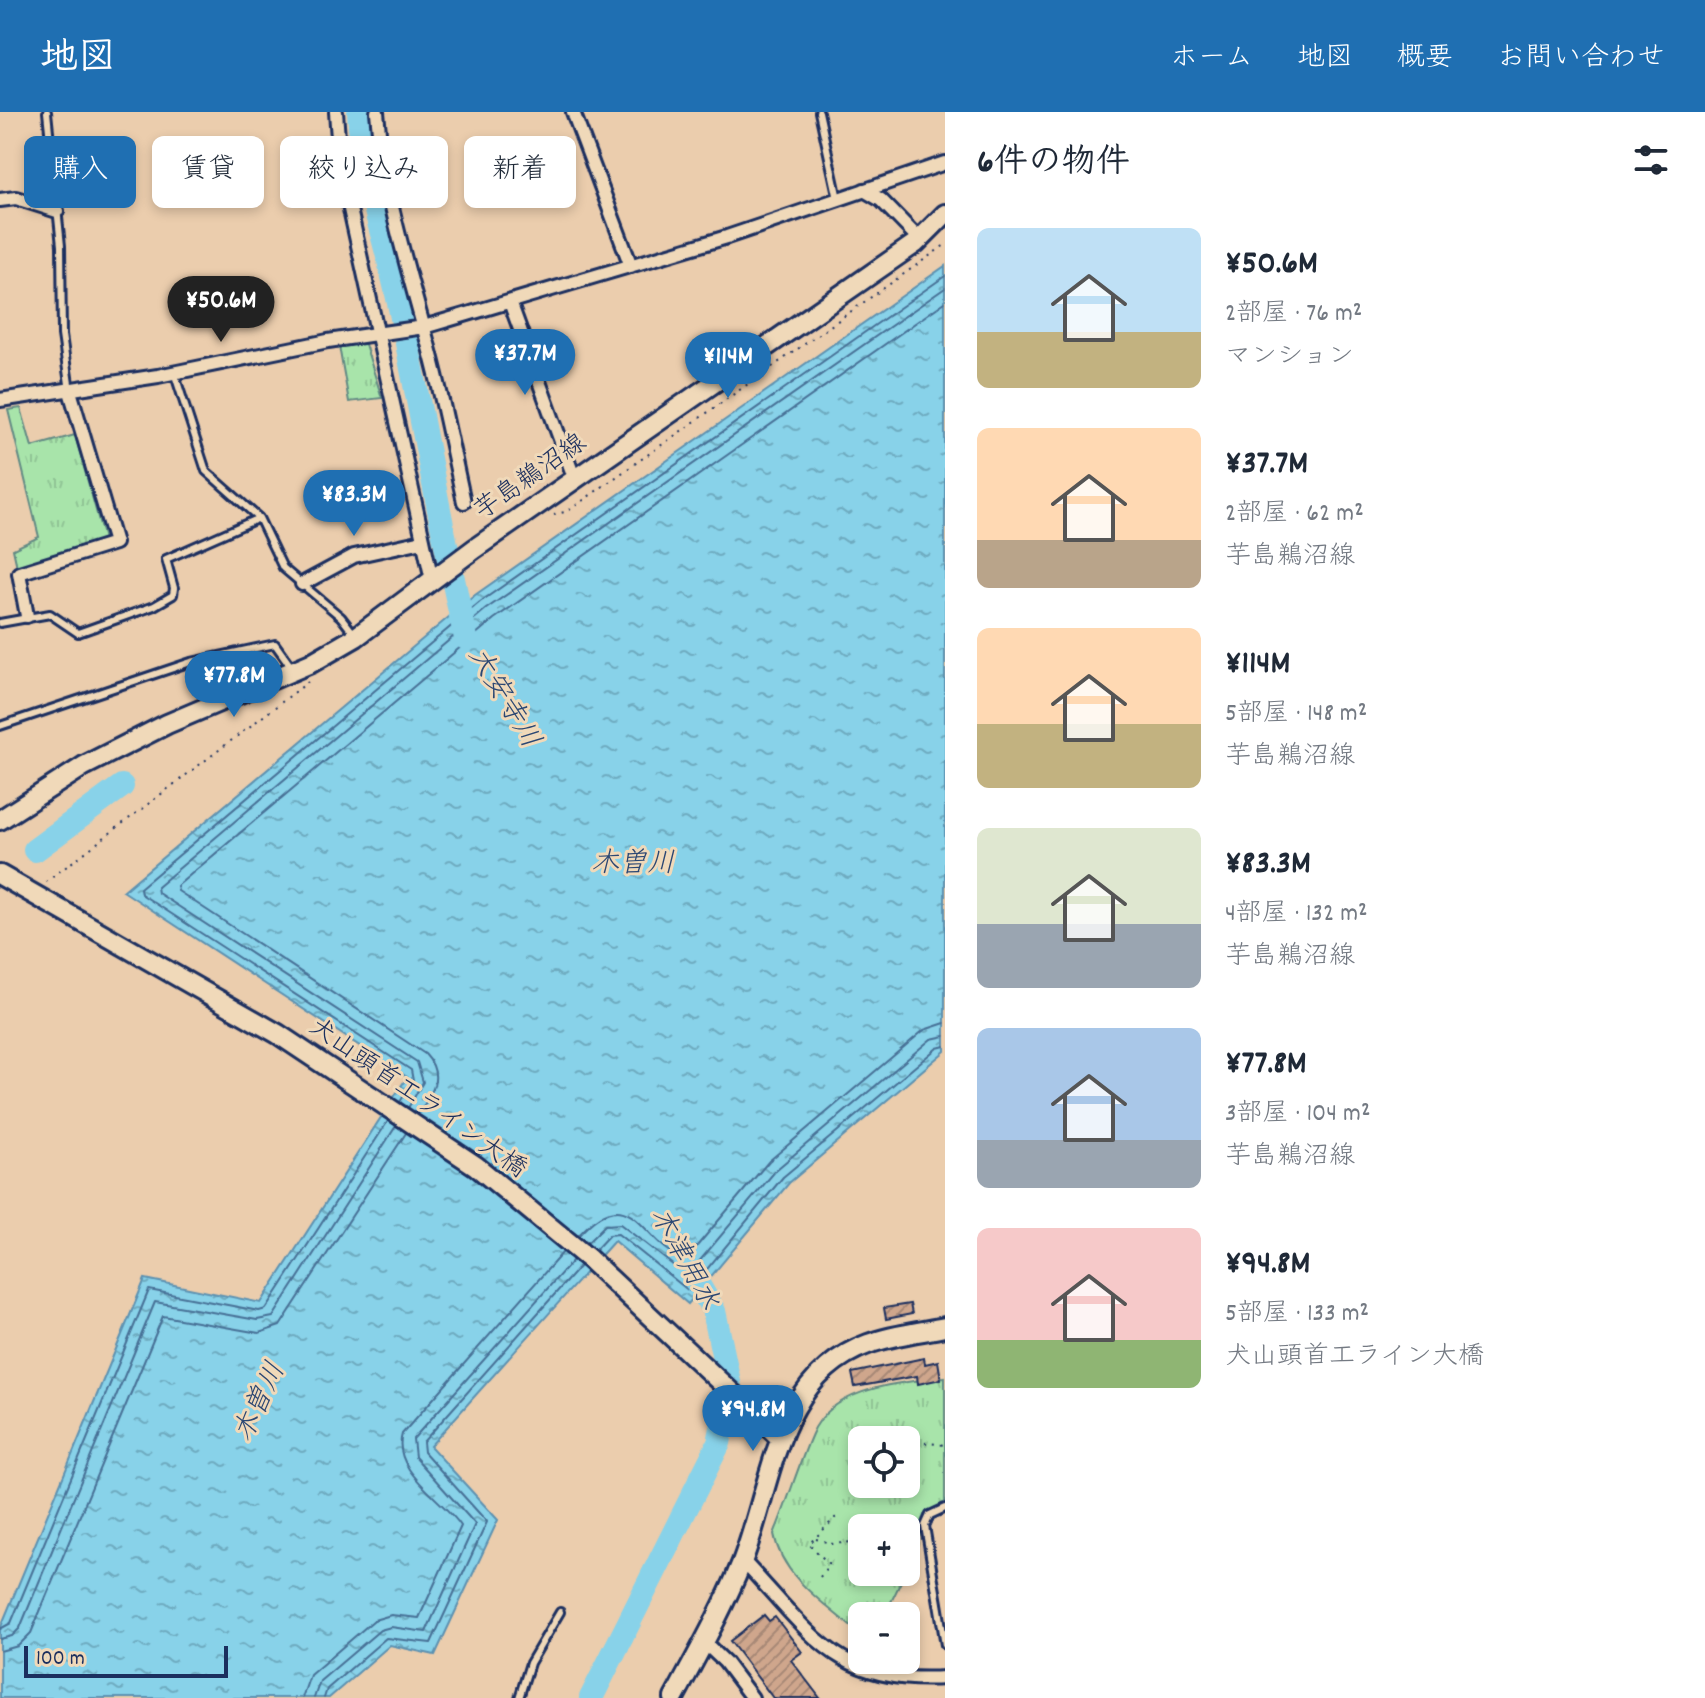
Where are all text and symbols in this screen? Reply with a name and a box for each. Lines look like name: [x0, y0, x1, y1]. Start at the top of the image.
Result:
text: 地図: [40, 33, 116, 88]
text: ホーム: [1170, 40, 1253, 80]
text: 地図: [1297, 40, 1353, 80]
text: 概要: [1397, 40, 1453, 80]
text: お問い合わせ: [1497, 40, 1665, 80]
chip: 購入: [24, 136, 136, 208]
chip: 賃貸: [152, 136, 264, 208]
chip: 絞り込み: [280, 136, 448, 208]
chip: 新着: [464, 136, 576, 208]
icon: filters: [1629, 138, 1673, 182]
text: 6件の物件: [977, 140, 1130, 189]
text: ¥50.6M: [1225, 241, 1318, 290]
icon: home: [1041, 260, 1137, 356]
pin: ¥50.6M: [156, 276, 286, 344]
text: ¥50.6M: [185, 283, 257, 320]
text: 2部屋 · 76 m²: [1225, 296, 1362, 333]
pin: ¥37.7M: [460, 329, 590, 397]
pin: ¥114M: [672, 332, 784, 400]
text: ¥37.7M: [493, 336, 557, 373]
text: ¥114M: [703, 339, 753, 376]
text: マンション: [1225, 339, 1354, 376]
street label: 芋島鵜沼線: [467, 426, 595, 530]
text: ¥37.7M: [1225, 441, 1308, 490]
icon: home: [1041, 460, 1137, 556]
pin: ¥83.3M: [289, 470, 419, 538]
text: ¥83.3M: [321, 477, 387, 514]
text: 2部屋 · 62 m²: [1225, 496, 1364, 533]
text: 芋島鵜沼線: [1225, 539, 1355, 576]
water label: 大安寺川: [456, 641, 548, 757]
text: ¥114M: [1225, 641, 1290, 690]
pin: ¥77.8M: [169, 651, 299, 719]
text: ¥77.8M: [203, 658, 265, 695]
icon: home: [1041, 660, 1137, 756]
text: 5部屋 · 148 m²: [1225, 696, 1367, 733]
text: 芋島鵜沼線: [1225, 739, 1355, 776]
text: ¥83.3M: [1225, 841, 1311, 890]
water label: 木曽川: [591, 846, 675, 886]
icon: home: [1041, 860, 1137, 956]
text: 4部屋 · 132 m²: [1225, 896, 1368, 933]
text: 芋島鵜沼線: [1225, 939, 1355, 976]
street label: 犬山頭首工ライン大橋: [300, 1010, 534, 1188]
text: ¥77.8M: [1225, 1041, 1307, 1090]
icon: home: [1041, 1060, 1137, 1156]
text: 3部屋 · 104 m²: [1225, 1096, 1370, 1133]
text: 芋島鵜沼線: [1225, 1139, 1355, 1176]
water label: 木津用水: [637, 1201, 727, 1319]
text: ¥94.8M: [1225, 1241, 1310, 1290]
icon: home: [1041, 1260, 1137, 1356]
text: 5部屋 · 133 m²: [1225, 1296, 1369, 1333]
text: 犬山頭首工ライン大橋: [1225, 1339, 1484, 1376]
water label: 木曽川: [226, 1356, 298, 1450]
pin: ¥94.8M: [688, 1385, 818, 1453]
text: ¥94.8M: [720, 1392, 786, 1429]
map controls: [848, 1426, 920, 1674]
button: locate: [848, 1426, 920, 1498]
button: +: [848, 1514, 920, 1586]
button: −: [848, 1602, 920, 1674]
scale bar: [24, 1642, 228, 1678]
text: 100 m: [36, 1644, 85, 1675]

